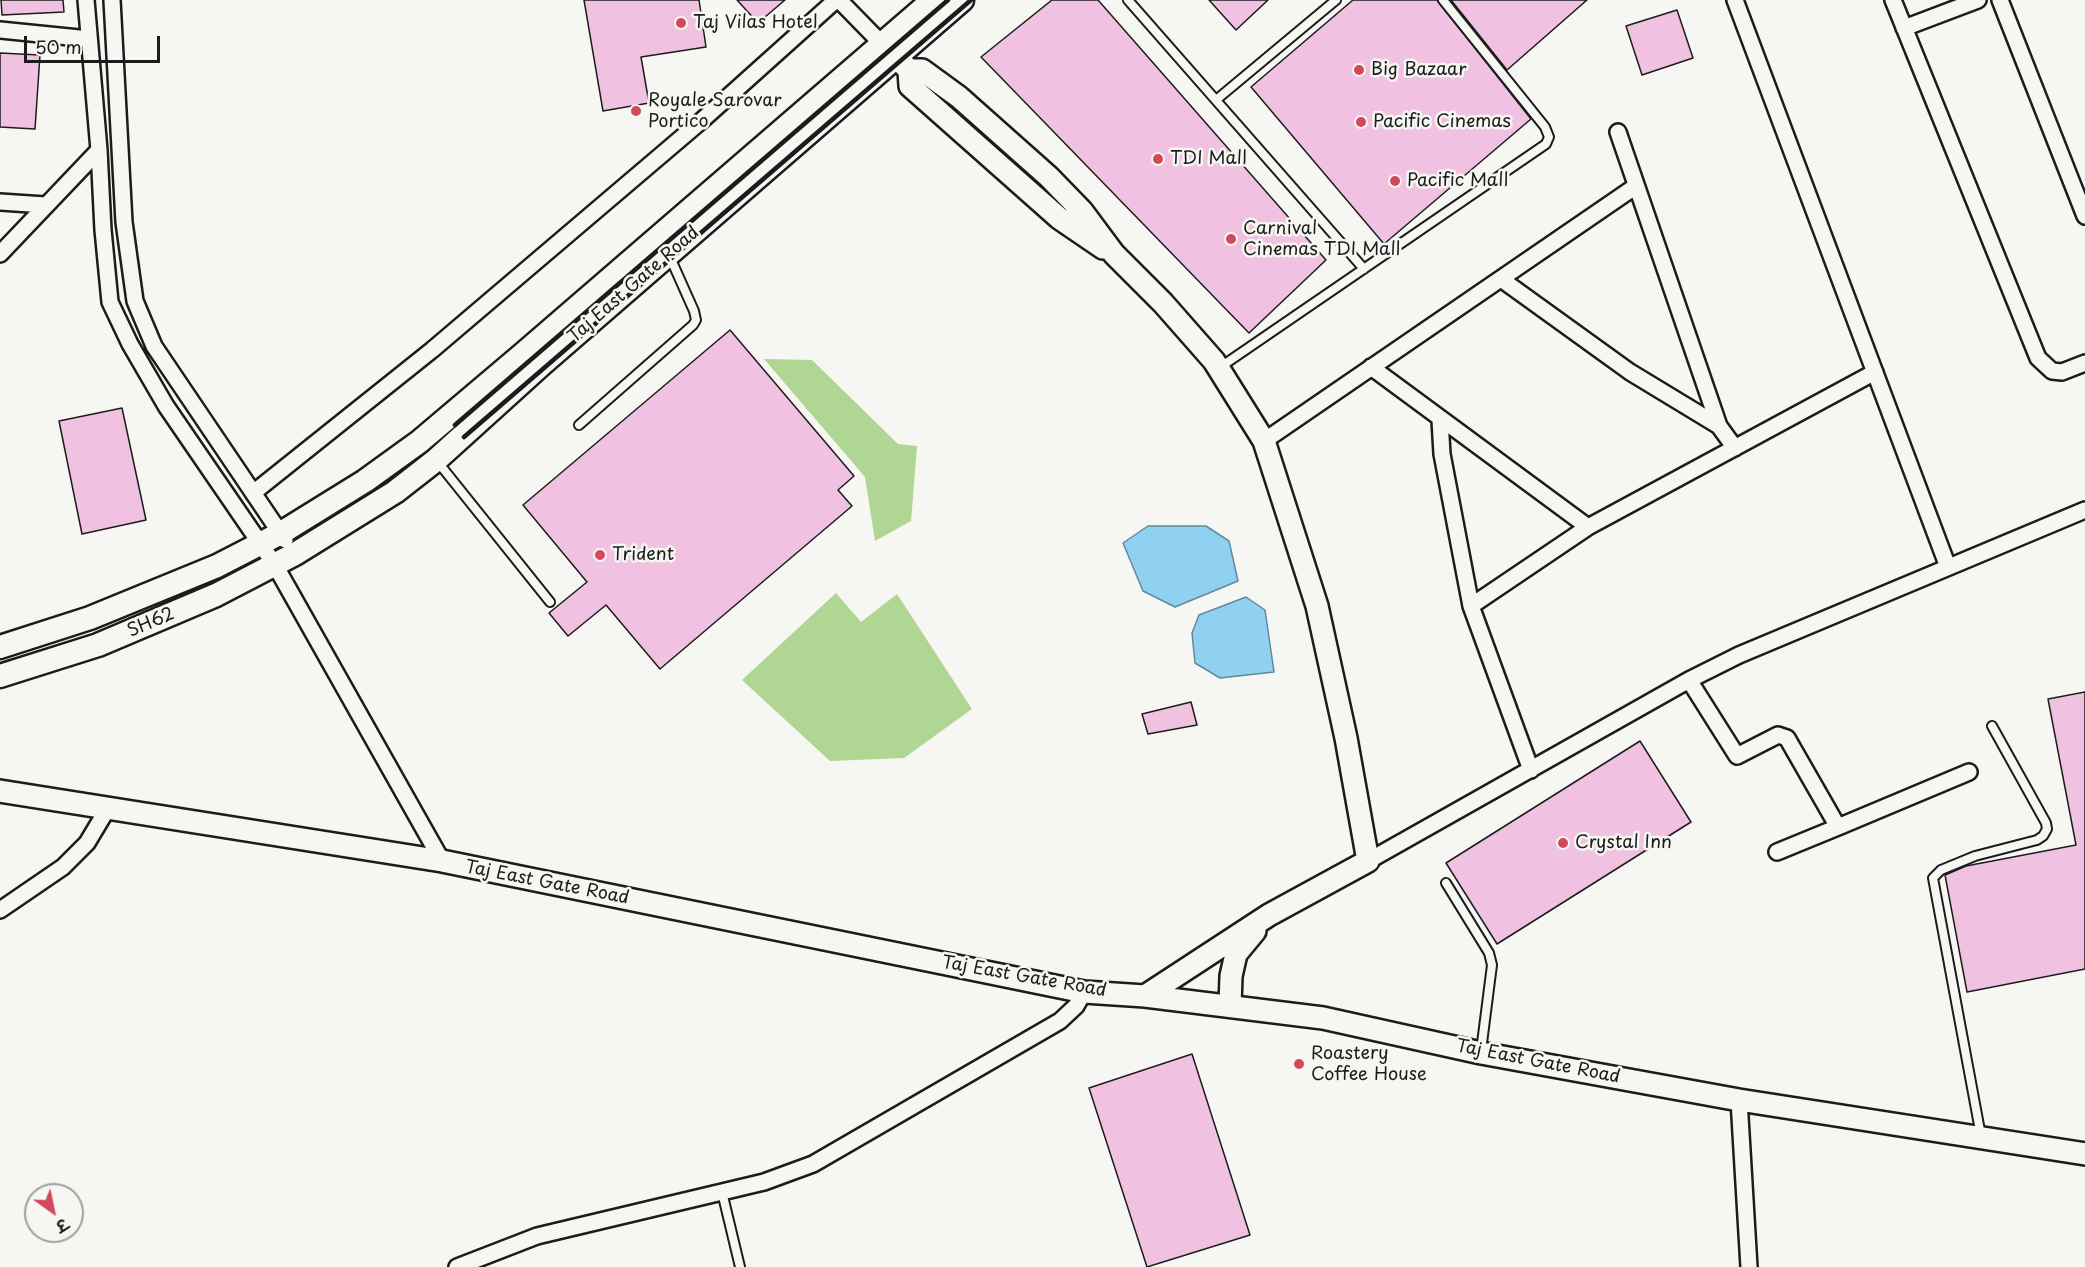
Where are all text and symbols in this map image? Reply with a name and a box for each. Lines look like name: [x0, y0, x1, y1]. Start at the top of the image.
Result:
place label: Taj Vilas Hotel: [693, 12, 818, 34]
marker: Taj Vilas Hotel: [674, 16, 688, 30]
scale bar: [27, 24, 164, 62]
text: 50 m: [35, 33, 82, 60]
place label: Big Bazaar: [1371, 59, 1466, 81]
marker: Big Bazaar: [1352, 63, 1366, 77]
place label: Royale Sarovar Portico: [648, 90, 781, 132]
marker: Royale Sarovar Portico: [629, 104, 643, 118]
place label: Pacific Cinemas: [1373, 111, 1511, 133]
marker: Pacific Cinemas: [1354, 115, 1368, 129]
place label: TDI Mall: [1170, 148, 1247, 170]
marker: TDI Mall: [1151, 152, 1165, 166]
place label: Pacific Mall: [1407, 170, 1508, 192]
marker: Pacific Mall: [1388, 174, 1402, 188]
place label: Carnival Cinemas TDI Mall: [1243, 218, 1400, 260]
street label: Taj East Gate Road: [564, 222, 704, 348]
marker: Carnival Cinemas TDI Mall: [1224, 232, 1238, 246]
place label: Trident: [612, 544, 674, 566]
marker: Trident: [593, 548, 607, 562]
street label: SH62: [124, 603, 178, 643]
place label: Crystal Inn: [1575, 832, 1672, 854]
marker: Crystal Inn: [1556, 836, 1570, 850]
street label: Taj East Gate Road: [463, 856, 631, 910]
street label: Taj East Gate Road: [940, 952, 1108, 1002]
street label: Taj East Gate Road: [1454, 1035, 1622, 1089]
place label: Roastery Coffee House: [1311, 1043, 1427, 1086]
marker: Roastery Coffee House: [1292, 1057, 1306, 1071]
north arrow: [24, 1183, 84, 1243]
text: उ: [52, 1213, 74, 1239]

